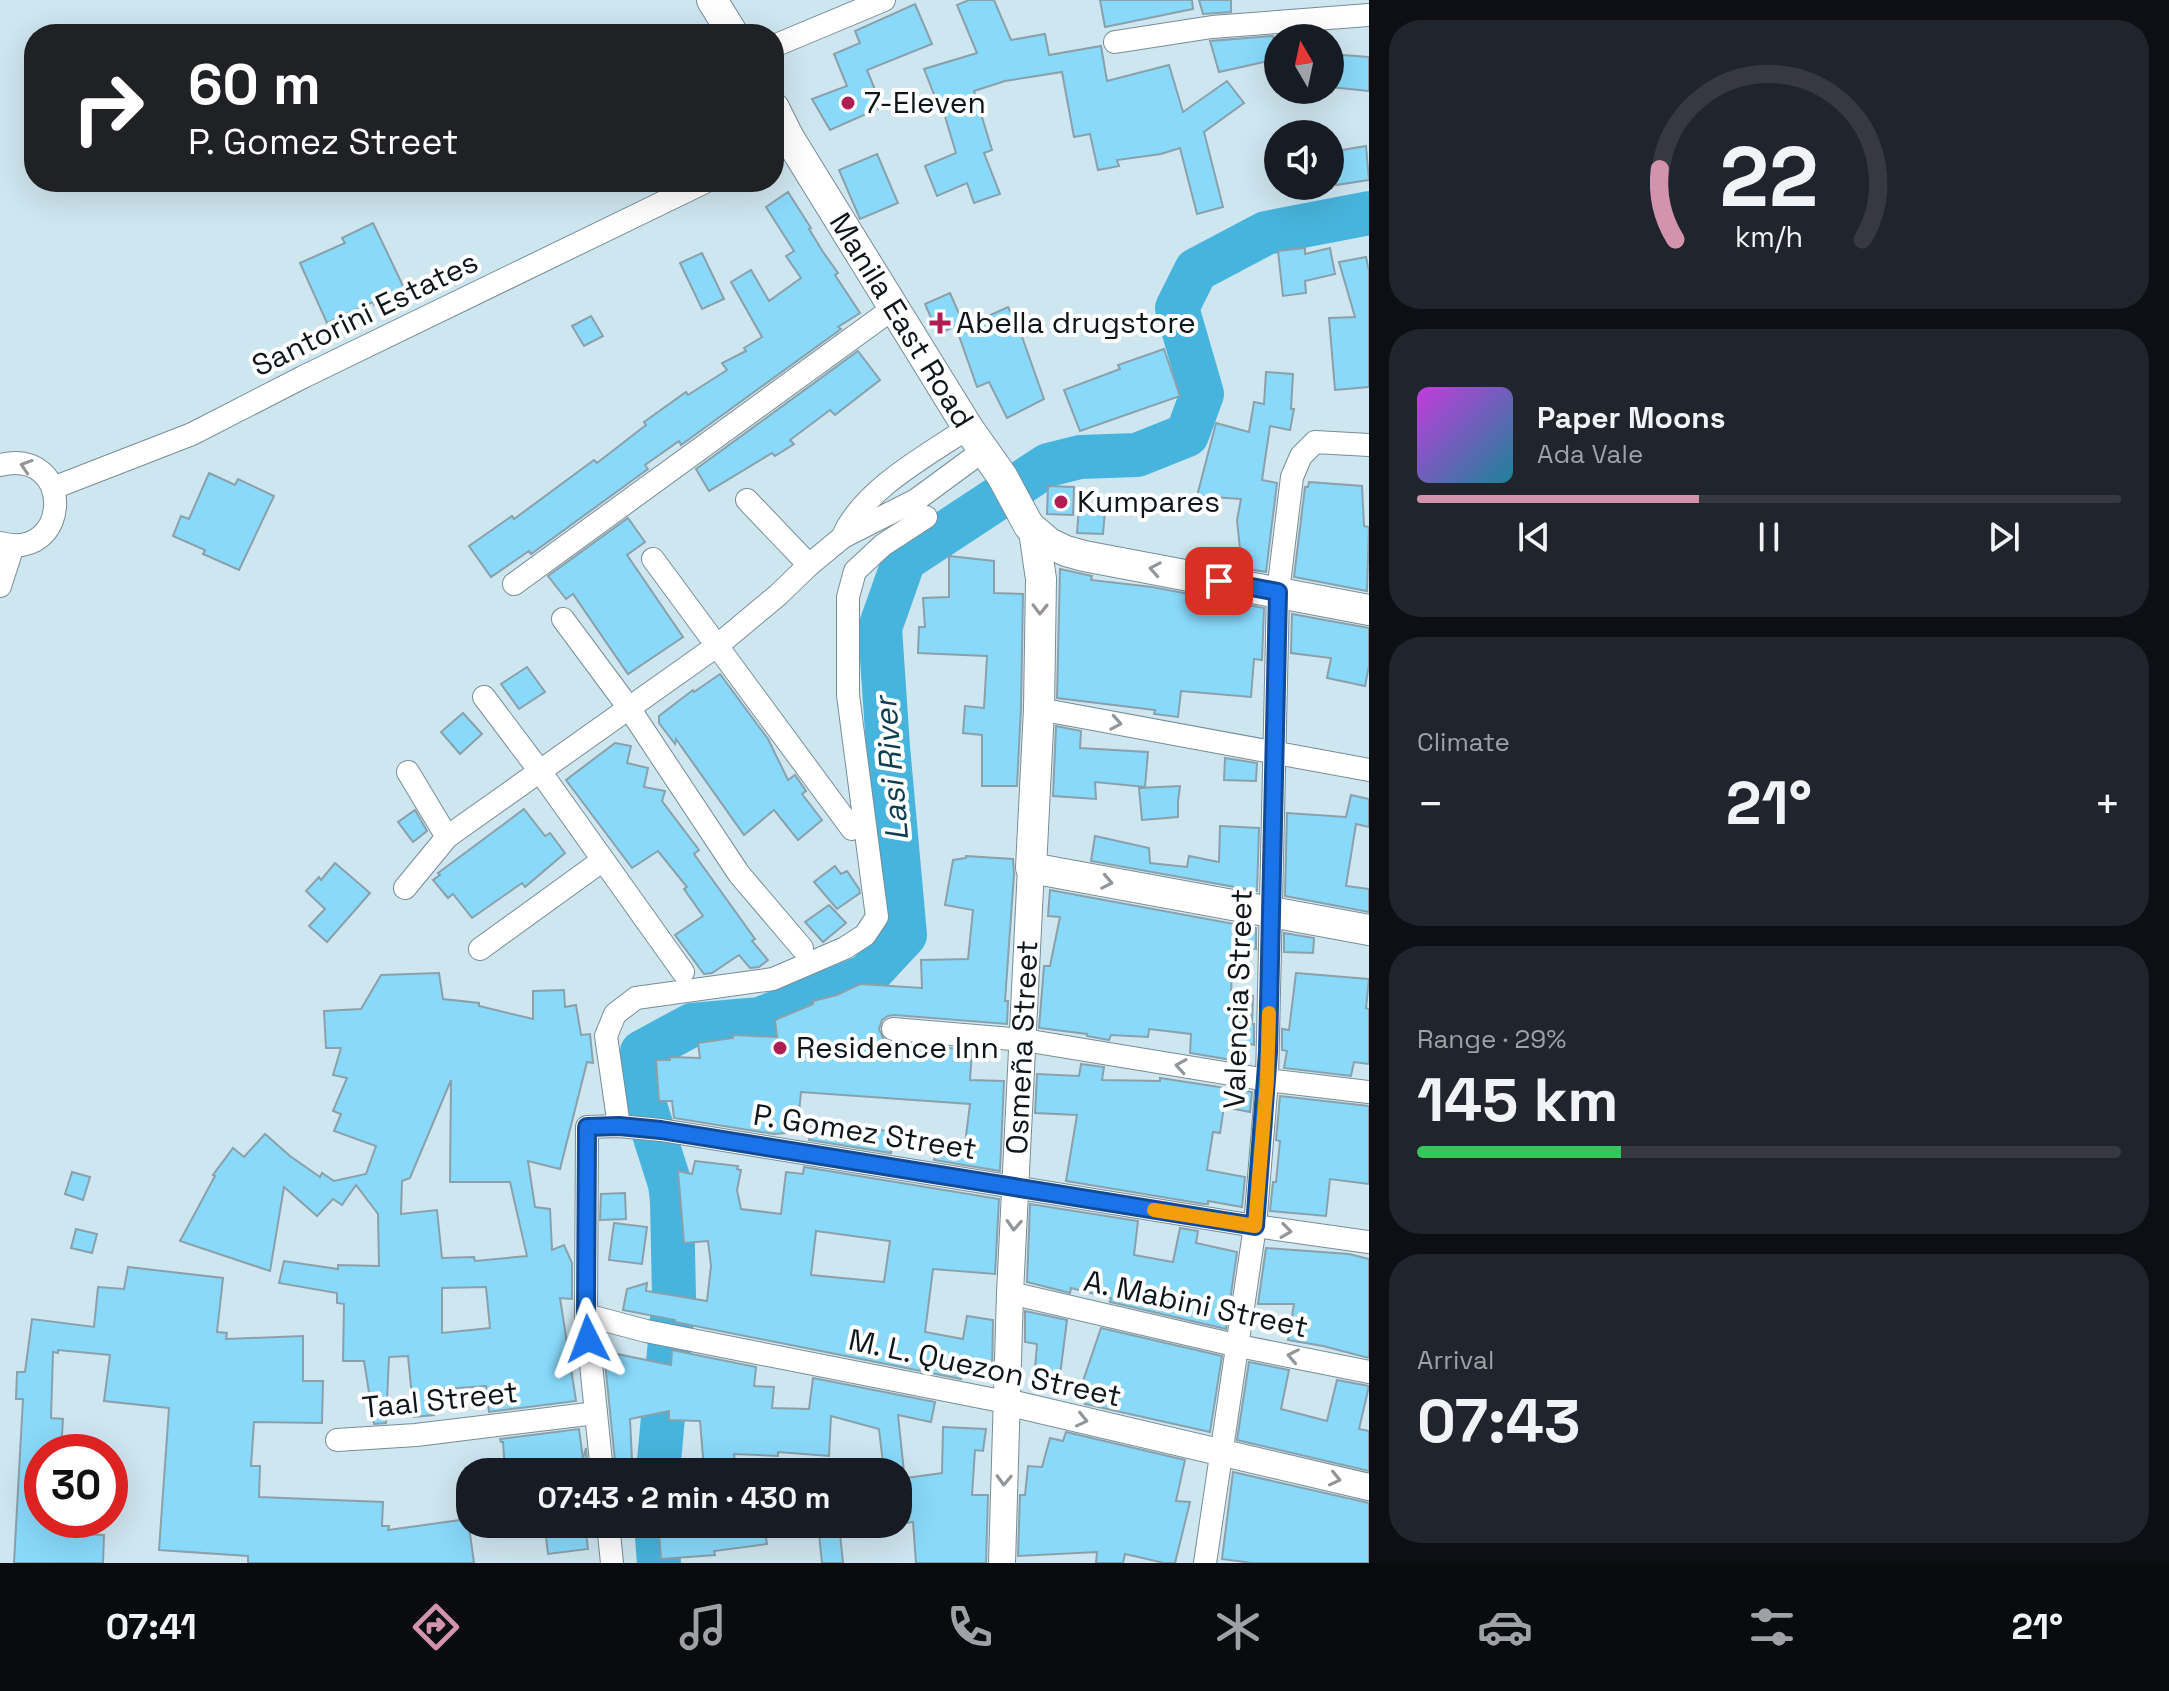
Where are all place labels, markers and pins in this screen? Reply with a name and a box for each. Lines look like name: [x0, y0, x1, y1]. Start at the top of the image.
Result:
place label: 7-Eleven: [864, 83, 986, 122]
marker: 7-Eleven: [839, 94, 857, 112]
place label: Abella drugstore: [956, 303, 1196, 342]
marker: Abella drugstore: [931, 314, 949, 332]
place label: Kumpares: [1077, 482, 1220, 521]
marker: Kumpares: [1052, 493, 1070, 511]
pin: [1185, 547, 1253, 615]
place label: Residence Inn: [796, 1028, 999, 1067]
marker: Residence Inn: [771, 1039, 789, 1057]

